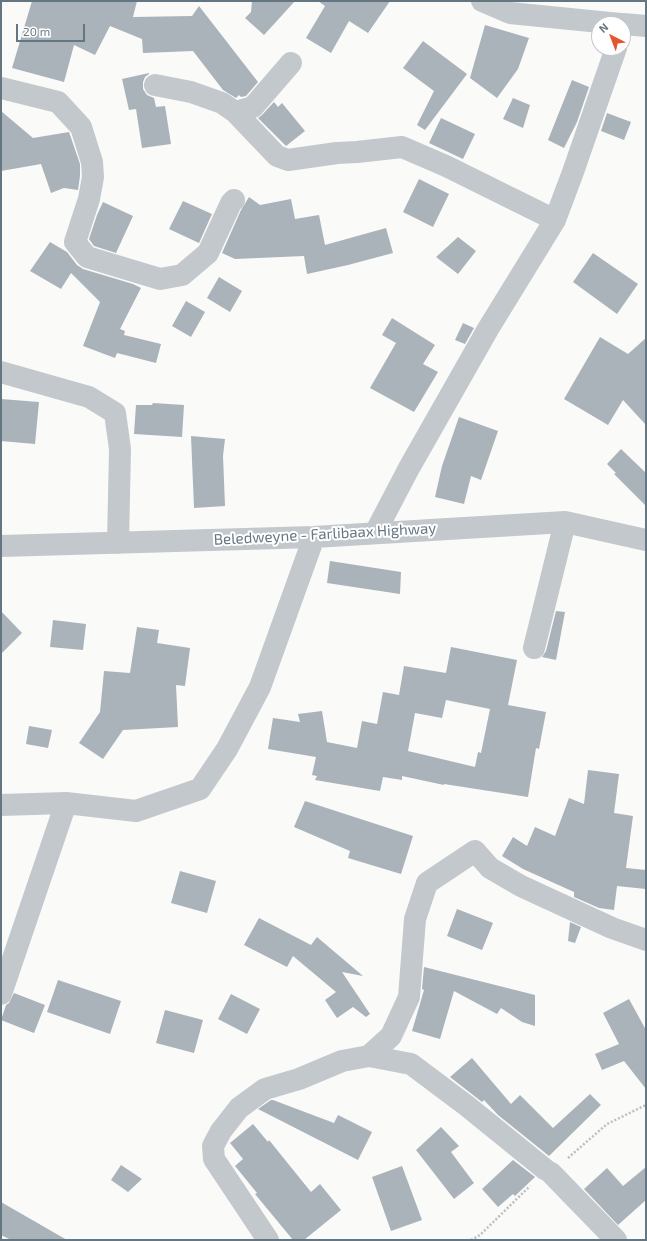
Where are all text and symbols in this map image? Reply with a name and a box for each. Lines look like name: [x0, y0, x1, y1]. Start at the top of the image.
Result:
scale bar: [18, 16, 87, 42]
north arrow: [591, 16, 631, 56]
text: N: [596, 20, 611, 35]
text: 20 m: [23, 24, 50, 38]
street label: Beledweyne - Farlibaax Highway: [213, 519, 437, 549]

